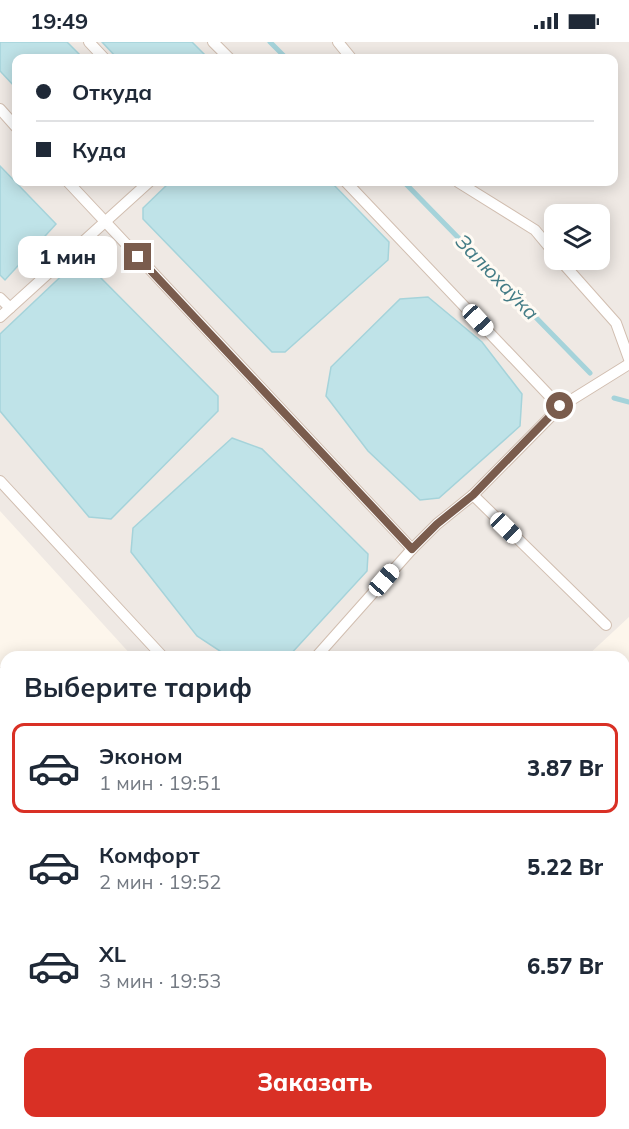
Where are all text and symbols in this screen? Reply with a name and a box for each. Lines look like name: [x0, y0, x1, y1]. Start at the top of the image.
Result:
text: 19:49: [30, 7, 88, 35]
text: Откуда: [72, 78, 152, 106]
text: Куда: [72, 136, 126, 164]
map controls: [544, 204, 610, 270]
button: layers: [544, 204, 610, 270]
water label: Залюхаўка: [450, 229, 544, 325]
callout: 1 мин: [18, 236, 117, 278]
route end: [124, 243, 151, 270]
text: 1 мин: [39, 244, 96, 269]
car: [459, 301, 497, 339]
route start: [546, 392, 573, 419]
car: [487, 509, 525, 547]
car: [365, 561, 403, 599]
text: Выберите тариф: [24, 670, 252, 704]
icon: car: [27, 741, 81, 795]
text: Эконом: [99, 742, 183, 770]
text: 3.87 Br: [527, 754, 603, 782]
text: 1 мин · 19:51: [99, 770, 221, 795]
icon: car: [27, 840, 81, 894]
text: Комфорт: [99, 841, 200, 869]
text: 5.22 Br: [527, 853, 603, 881]
text: 2 мин · 19:52: [99, 869, 221, 894]
icon: car: [27, 939, 81, 993]
text: XL: [99, 940, 126, 968]
text: 6.57 Br: [527, 952, 603, 980]
text: 3 мин · 19:53: [99, 968, 221, 993]
button: Заказать: [24, 1048, 606, 1117]

